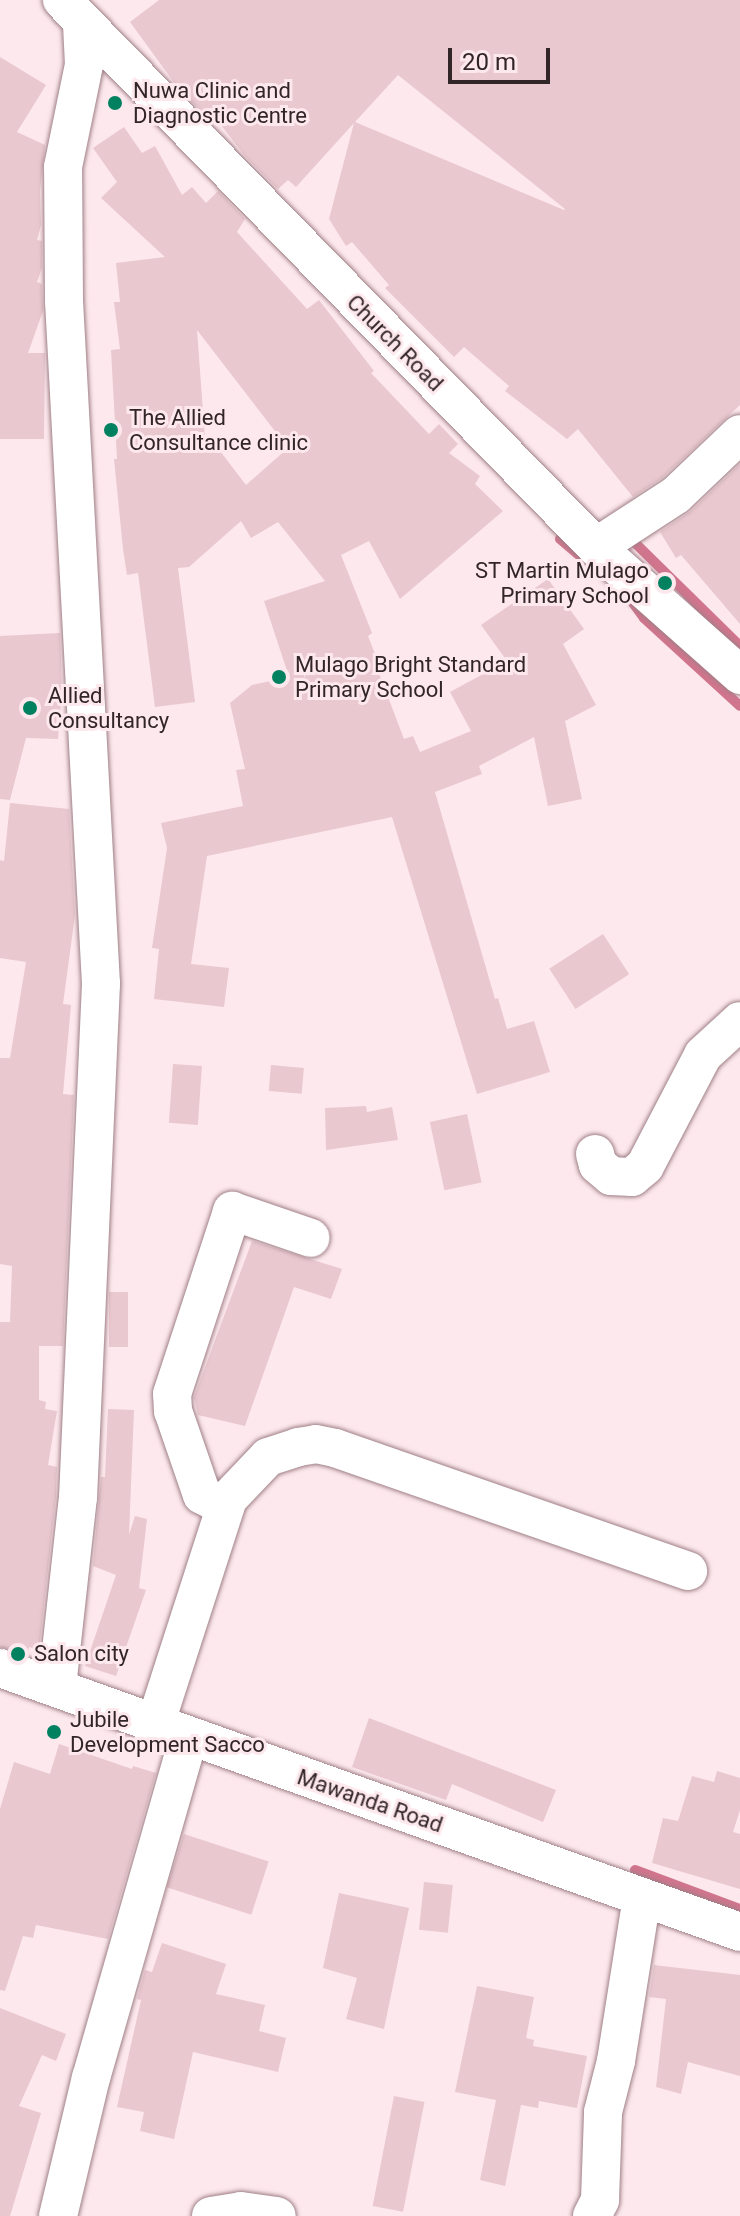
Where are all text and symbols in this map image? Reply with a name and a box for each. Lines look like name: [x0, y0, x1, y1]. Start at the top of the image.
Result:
scale bar: [452, 32, 554, 82]
text: 20 m: [462, 48, 516, 76]
place label: Nuwa Clinic and Diagnostic Centre: [133, 77, 307, 128]
marker: Nuwa Clinic and Diagnostic Centre: [104, 92, 126, 114]
street label: Church Road: [341, 289, 449, 397]
place label: The Allied Consultance clinic: [129, 404, 308, 456]
marker: The Allied Consultance clinic: [100, 419, 122, 441]
place label: ST Martin Mulago Primary School: [474, 557, 649, 608]
marker: ST Martin Mulago Primary School: [656, 574, 674, 592]
place label: Mulago Bright Standard Primary School: [295, 651, 526, 702]
marker: Mulago Bright Standard Primary School: [270, 668, 288, 686]
place label: Allied Consultancy: [48, 682, 169, 734]
marker: Allied Consultancy: [19, 697, 41, 719]
place label: Salon city: [34, 1641, 129, 1667]
marker: Salon city: [9, 1645, 27, 1663]
place label: Jubile Development Sacco: [70, 1706, 265, 1758]
marker: Jubile Development Sacco: [45, 1723, 63, 1741]
street label: Mawanda Road: [294, 1764, 446, 1838]

